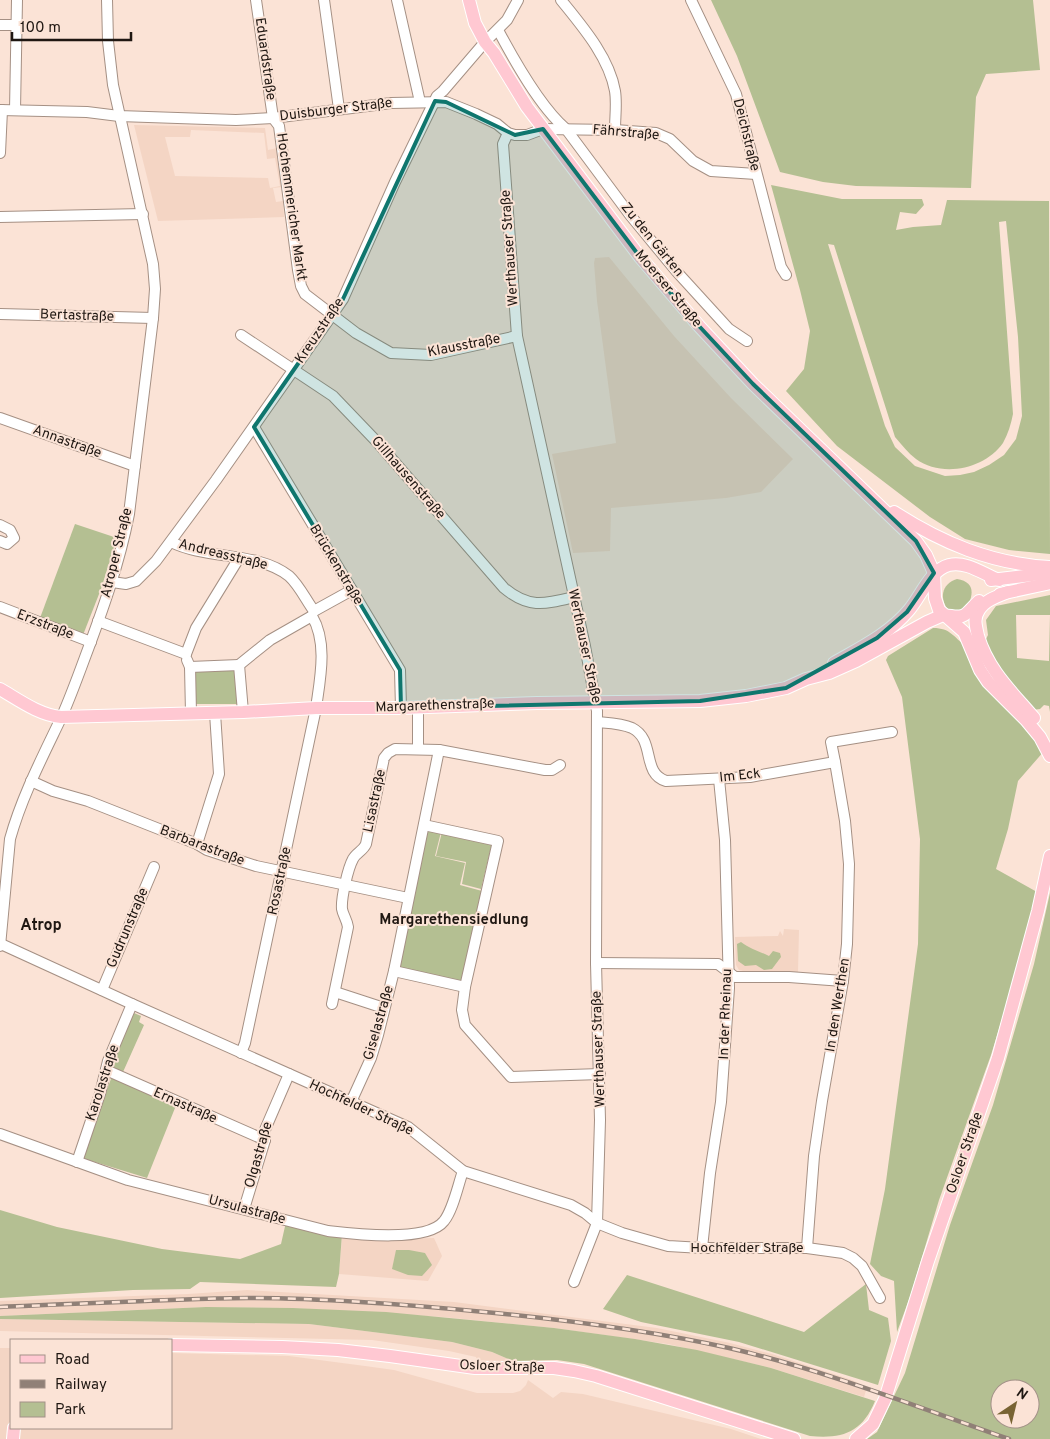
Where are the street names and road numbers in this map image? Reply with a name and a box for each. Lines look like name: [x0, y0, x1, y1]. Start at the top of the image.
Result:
street label: Eduardstraße: [251, 17, 279, 101]
street label: Duisburger Straße: [279, 95, 393, 125]
street label: Deichstraße: [729, 97, 763, 173]
street label: Fährstraße: [592, 122, 660, 144]
street label: Hochemmericher Markt: [272, 132, 310, 282]
street label: Werthauser Straße: [497, 189, 523, 307]
street label: Zu den Gärten: [617, 200, 687, 280]
street label: Moerser Straße: [631, 247, 705, 331]
street label: Kreuzstraße: [292, 295, 348, 367]
street label: Bertastraße: [40, 306, 114, 326]
street label: Klausstraße: [426, 331, 502, 361]
street label: Annastraße: [30, 422, 104, 462]
street label: Gillhausenstraße: [367, 433, 449, 523]
street label: Atroper Straße: [98, 506, 136, 600]
street label: Brückenstraße: [305, 522, 367, 608]
street label: Andreasstraße: [177, 536, 269, 574]
street label: Werthauser Straße: [564, 587, 604, 705]
street label: Erzstraße: [14, 606, 76, 644]
street label: Margarethenstraße: [375, 695, 495, 717]
street label: Im Eck: [719, 765, 761, 787]
street label: Lisastraße: [360, 768, 390, 834]
street label: Barbarastraße: [157, 822, 247, 870]
street label: Rosastraße: [264, 845, 296, 917]
street label: Gudrunstraße: [103, 885, 153, 971]
street label: In den Werthen: [822, 957, 854, 1053]
street label: In der Rheinau: [716, 968, 736, 1060]
street label: Giselastraße: [360, 984, 398, 1062]
street label: Werthauser Straße: [588, 990, 610, 1108]
street label: Karolastraße: [83, 1043, 123, 1123]
street label: Hochfelder Straße: [306, 1076, 416, 1140]
street label: Ernastraße: [150, 1084, 220, 1128]
street label: Osloer Straße: [943, 1110, 987, 1196]
street label: Olgastraße: [241, 1120, 277, 1190]
street label: Ursulastraße: [207, 1192, 287, 1228]
street label: Hochfelder Straße: [690, 1240, 804, 1257]
street label: Osloer Straße: [459, 1357, 545, 1377]

